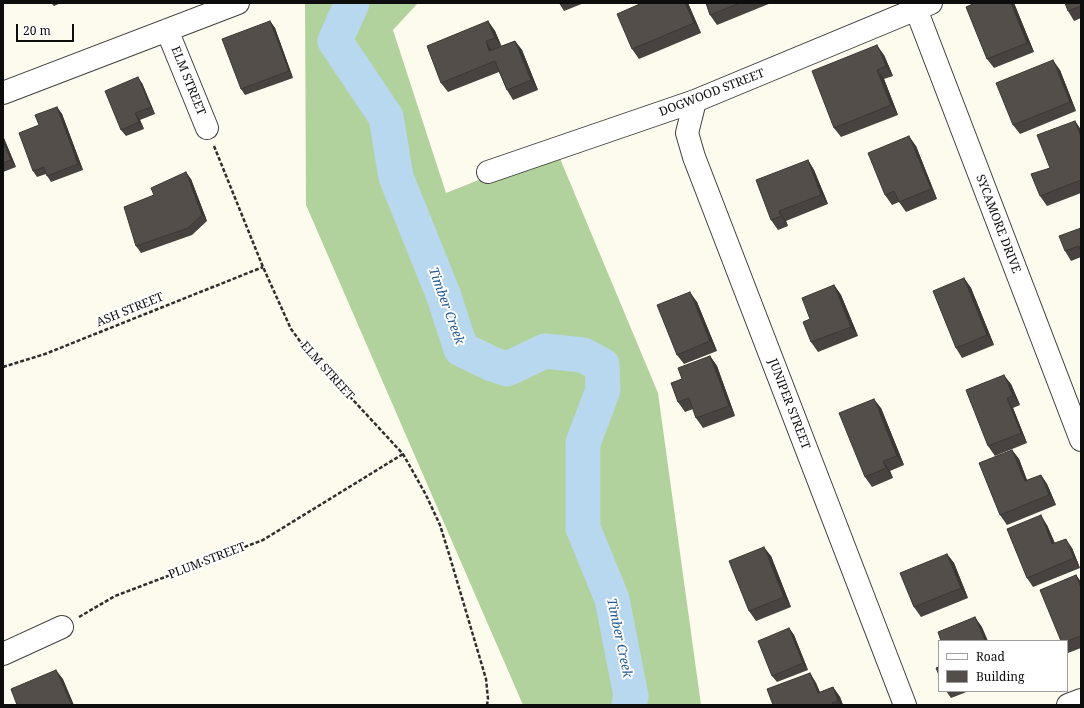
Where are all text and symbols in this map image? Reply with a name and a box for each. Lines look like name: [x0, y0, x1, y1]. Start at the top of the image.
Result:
scale bar: [18, 16, 76, 42]
text: 20 m: [23, 22, 51, 39]
street label: ELM STREET: [168, 44, 208, 118]
street label: DOGWOOD STREET: [657, 66, 767, 120]
street label: SYCAMORE DRIVE: [973, 173, 1023, 275]
water label: Timber Creek: [425, 265, 467, 347]
street label: ASH STREET: [94, 290, 166, 330]
street label: ELM STREET: [297, 339, 357, 403]
street label: JUNIPER STREET: [765, 357, 813, 451]
street label: PLUM STREET: [166, 540, 248, 582]
water label: Timber Creek: [603, 597, 635, 679]
legend: [938, 640, 1068, 692]
text: Road: [976, 648, 1005, 665]
text: Building: [976, 668, 1024, 685]

